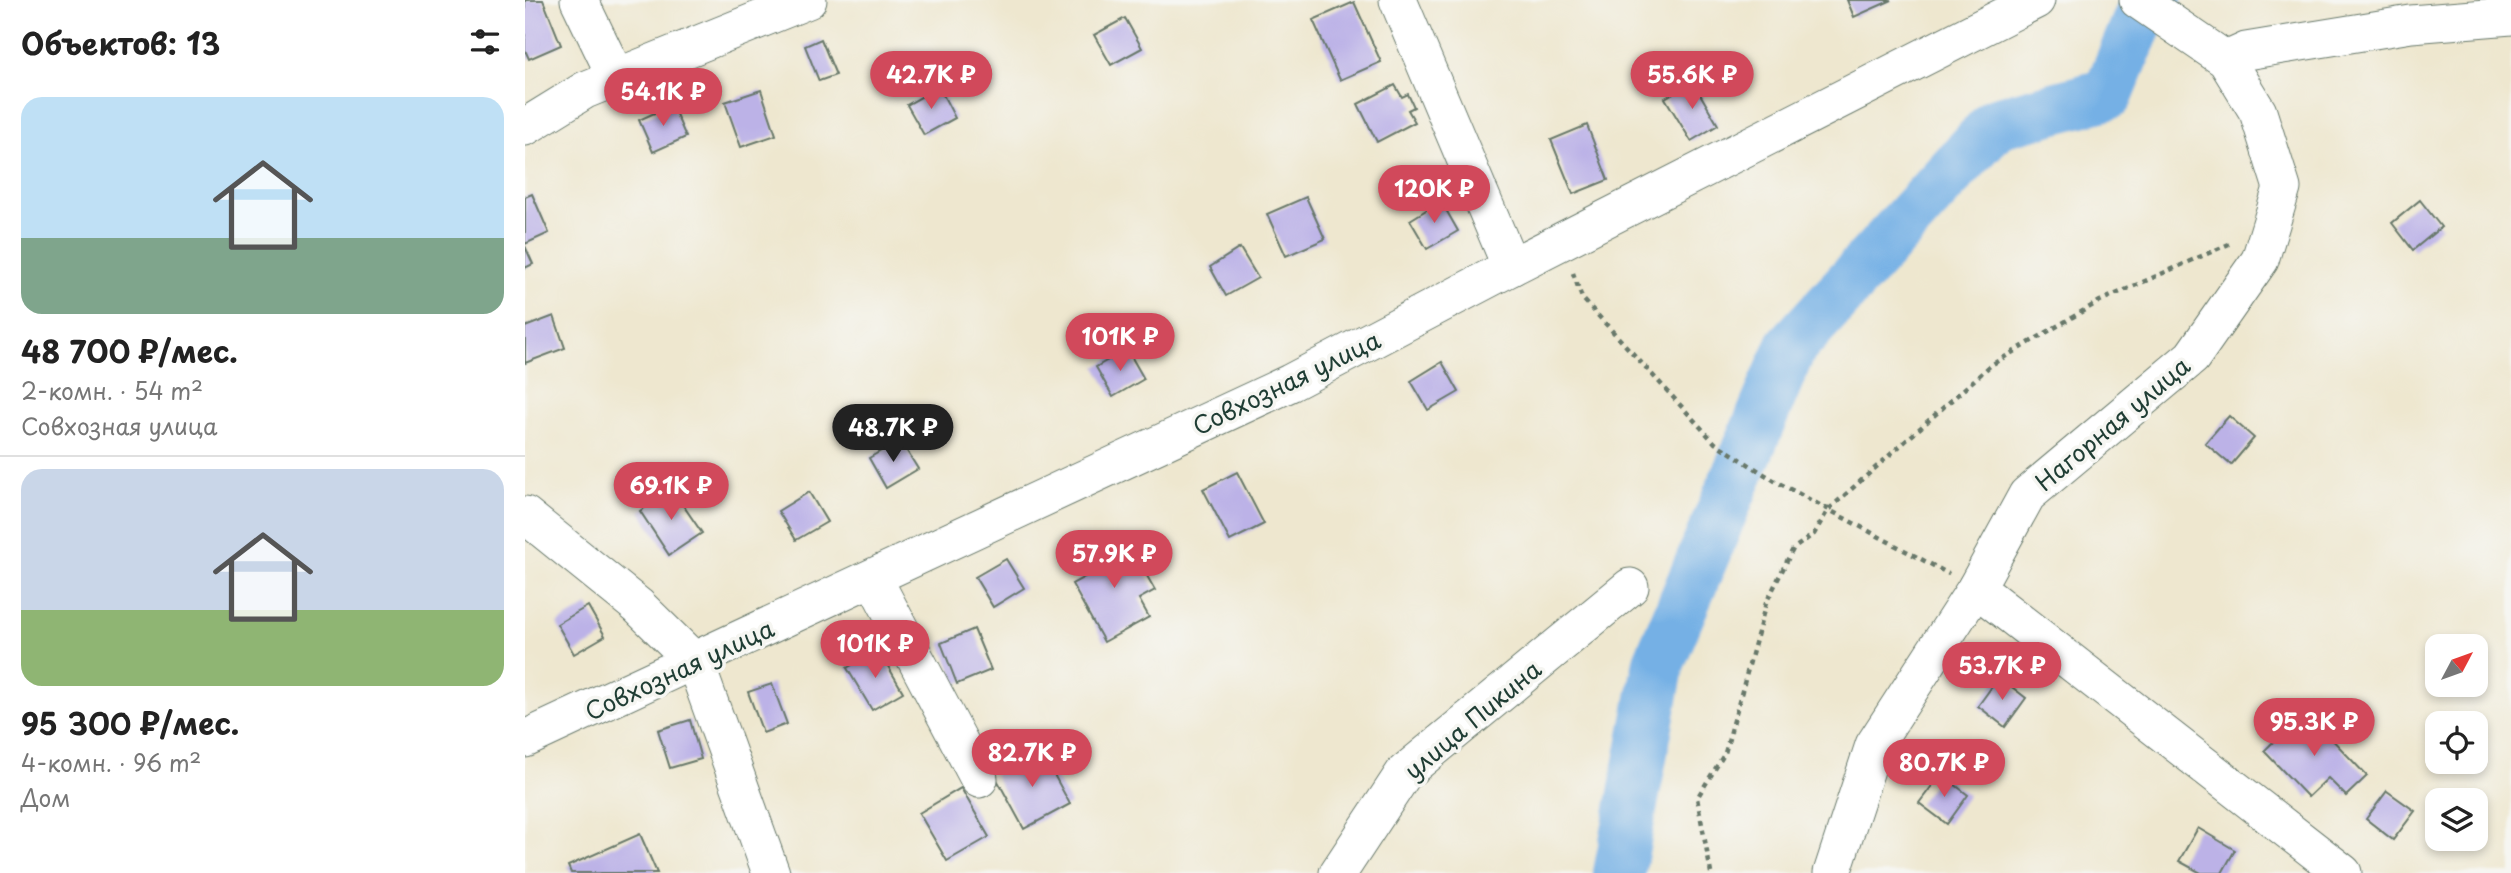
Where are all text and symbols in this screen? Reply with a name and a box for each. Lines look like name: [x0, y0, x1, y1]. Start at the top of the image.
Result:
text: Объектов: 13: [21, 20, 220, 65]
icon: filters: [466, 23, 504, 61]
pin: 42.7K ₽: [866, 52, 996, 111]
pin: 55.6K ₽: [1627, 52, 1757, 111]
text: 42.7K ₽: [886, 56, 976, 91]
text: 55.6K ₽: [1647, 56, 1737, 91]
pin: 54.1K ₽: [598, 68, 728, 128]
text: 54.1K ₽: [620, 73, 706, 108]
icon: home: [200, 142, 326, 268]
pin: 120K ₽: [1377, 166, 1491, 225]
text: 120K ₽: [1394, 170, 1474, 205]
pin: 101K ₽: [1063, 314, 1177, 373]
text: 101K ₽: [1082, 318, 1158, 353]
street label: Совхозная улица: [1186, 321, 1386, 443]
text: 48 700 ₽/мес.: [21, 328, 238, 373]
street label: Нагорная улица: [2027, 347, 2197, 499]
text: 2-комн. · 54 m²: [21, 373, 203, 408]
pin: 48.7K ₽: [828, 405, 958, 464]
text: Совхозная улица: [21, 408, 217, 443]
text: 48.7K ₽: [848, 409, 938, 444]
pin: 69.1K ₽: [606, 462, 736, 522]
text: 69.1K ₽: [630, 467, 712, 502]
icon: home: [200, 514, 326, 640]
pin: 57.9K ₽: [1049, 530, 1179, 590]
text: 57.9K ₽: [1072, 535, 1156, 570]
street label: Совхозная улица: [579, 609, 779, 729]
pin: 101K ₽: [818, 620, 932, 680]
text: 101K ₽: [837, 625, 913, 660]
north arrow: [2425, 634, 2489, 696]
map controls: [2425, 634, 2488, 851]
pin: 53.7K ₽: [1937, 642, 2067, 702]
text: 53.7K ₽: [1958, 647, 2046, 682]
street label: улица Пикина: [1396, 651, 1548, 787]
pin: 95.3K ₽: [2249, 698, 2379, 758]
text: 95 300 ₽/мес.: [21, 700, 239, 745]
text: 95.3K ₽: [2270, 703, 2358, 738]
button: locate: [2425, 711, 2488, 774]
pin: 82.7K ₽: [967, 730, 1097, 789]
text: 82.7K ₽: [988, 734, 1076, 769]
pin: 80.7K ₽: [1879, 740, 2009, 799]
text: 80.7K ₽: [1899, 744, 1989, 779]
text: 4-комн. · 96 m²: [21, 745, 201, 780]
text: Дом: [21, 780, 70, 815]
button: layers: [2425, 788, 2488, 851]

